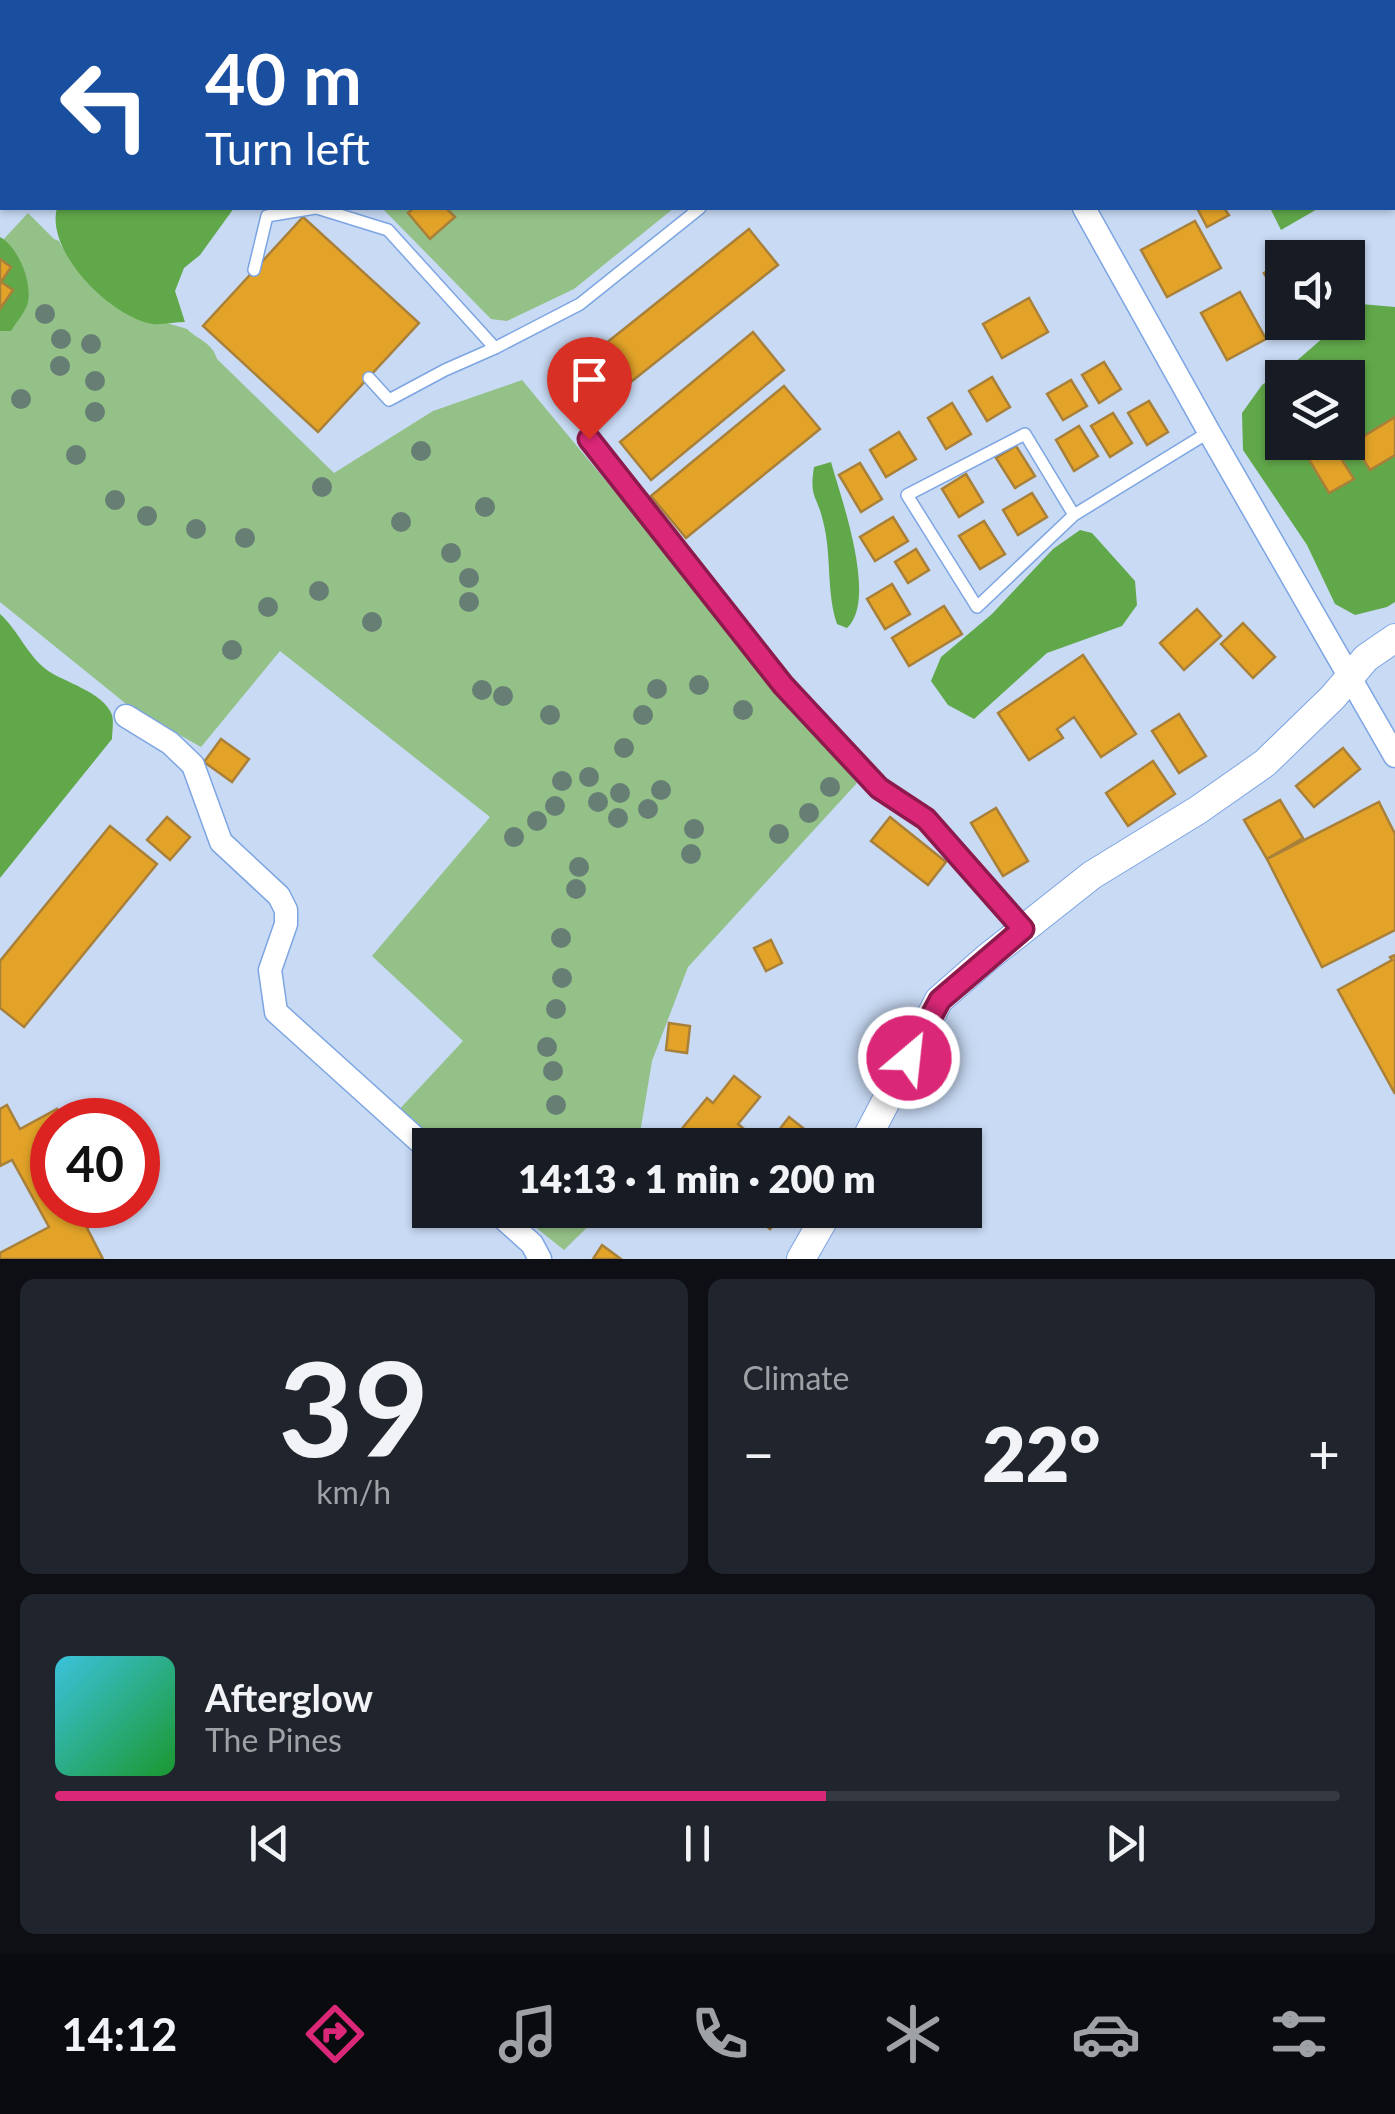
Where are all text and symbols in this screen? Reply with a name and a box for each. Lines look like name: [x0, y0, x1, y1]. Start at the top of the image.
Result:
text: 40 m: [205, 36, 362, 120]
icon: left: [40, 40, 170, 170]
text: Turn left: [205, 121, 370, 175]
map controls: [1265, 240, 1365, 460]
button: sound: [1265, 240, 1365, 340]
pin: [547, 337, 632, 440]
icon: arrive: [562, 352, 617, 407]
button: layers: [1265, 360, 1365, 460]
position arrow: [857, 1006, 961, 1110]
speed limit sign: 40: [30, 1098, 160, 1228]
text: 14:13 · 1 min · 200 m: [518, 1155, 876, 1201]
text: 39: [278, 1329, 429, 1485]
text: Climate: [743, 1358, 849, 1397]
text: 22°: [982, 1408, 1100, 1498]
text: −: [743, 1420, 774, 1486]
text: +: [1308, 1420, 1340, 1486]
text: km/h: [316, 1472, 391, 1511]
text: Afterglow: [205, 1674, 373, 1720]
text: The Pines: [205, 1720, 342, 1759]
icon: previous: [242, 1816, 297, 1871]
icon: pause: [670, 1816, 725, 1871]
icon: next: [1098, 1816, 1153, 1871]
icon: directions: [300, 1999, 370, 2069]
icon: music: [493, 1999, 563, 2069]
icon: phone: [685, 1999, 755, 2069]
icon: climate: [878, 1999, 948, 2069]
icon: car: [1071, 1999, 1141, 2069]
icon: filters: [1264, 1999, 1334, 2069]
text: 14:12: [61, 2007, 177, 2061]

